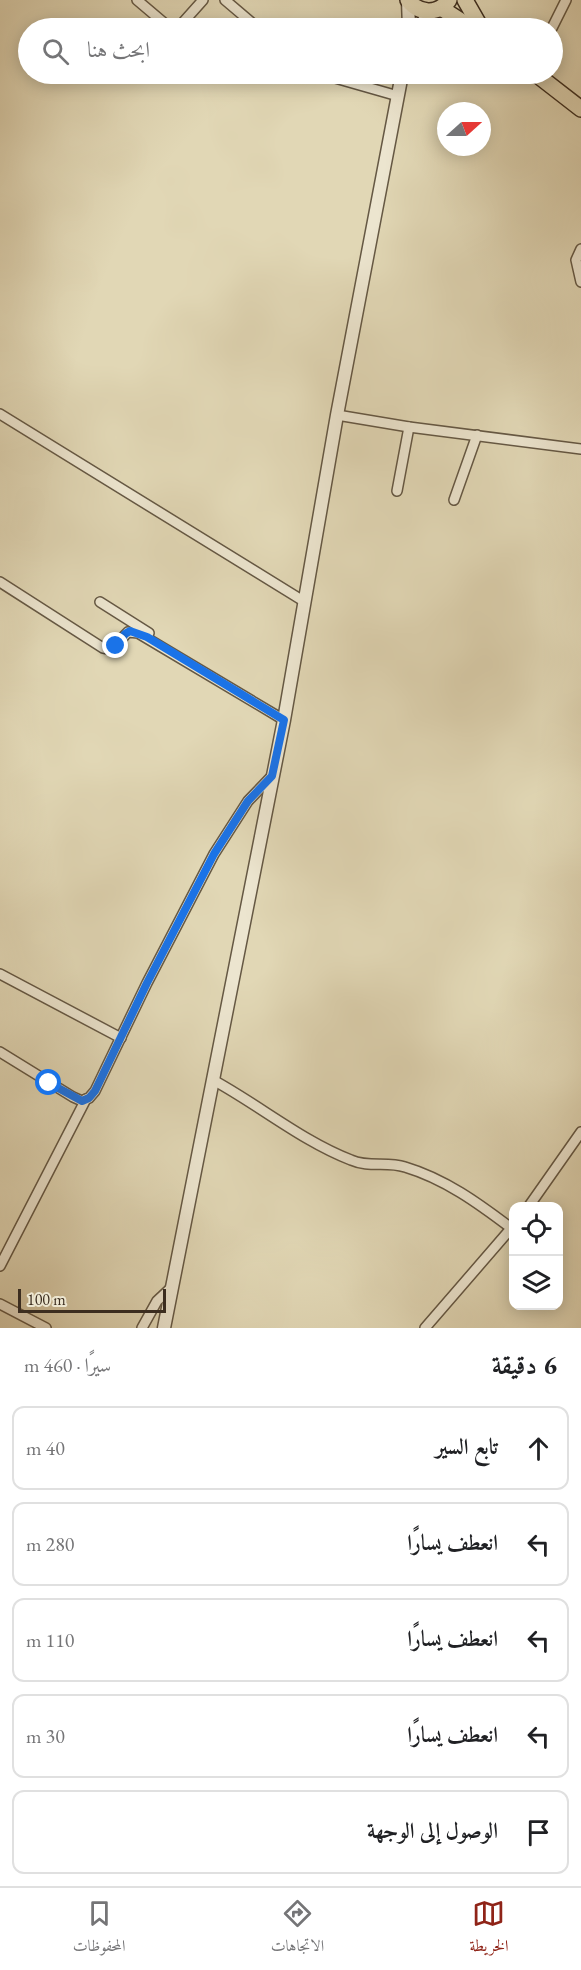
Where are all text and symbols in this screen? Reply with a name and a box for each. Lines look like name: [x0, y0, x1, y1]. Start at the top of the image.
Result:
search box: [18, 18, 563, 84]
icon: search: [39, 35, 72, 68]
text: ابحث هنا: [87, 35, 150, 64]
north arrow: [437, 102, 491, 156]
route end: [102, 632, 128, 658]
route start: [35, 1069, 61, 1095]
map controls: [509, 1202, 563, 1310]
button: locate: [509, 1202, 563, 1256]
button: layers: [509, 1256, 563, 1310]
scale bar: [18, 1286, 166, 1314]
text: 100 m: [27, 1289, 66, 1310]
text: 6 دقيقة: [492, 1348, 557, 1382]
text: سيرًا · 460 m: [24, 1352, 111, 1378]
text: تابع السير: [435, 1432, 498, 1461]
icon: ahead: [522, 1432, 555, 1465]
text: 40 m: [26, 1435, 65, 1461]
text: انعطف يسارًا: [407, 1528, 498, 1557]
icon: left: [522, 1528, 555, 1561]
text: 280 m: [26, 1531, 74, 1557]
text: انعطف يسارًا: [407, 1624, 498, 1653]
icon: left: [522, 1624, 555, 1657]
text: 110 m: [26, 1627, 74, 1653]
text: انعطف يسارًا: [407, 1720, 498, 1749]
icon: left: [522, 1720, 555, 1753]
text: 30 m: [26, 1723, 65, 1749]
text: الوصول إلى الوجهة: [367, 1816, 498, 1845]
icon: arrive: [522, 1816, 555, 1849]
tab: المحفوظات: [73, 1897, 125, 1961]
tab: الاتجاهات: [271, 1897, 324, 1961]
tab: الخريطة: [469, 1897, 508, 1961]

